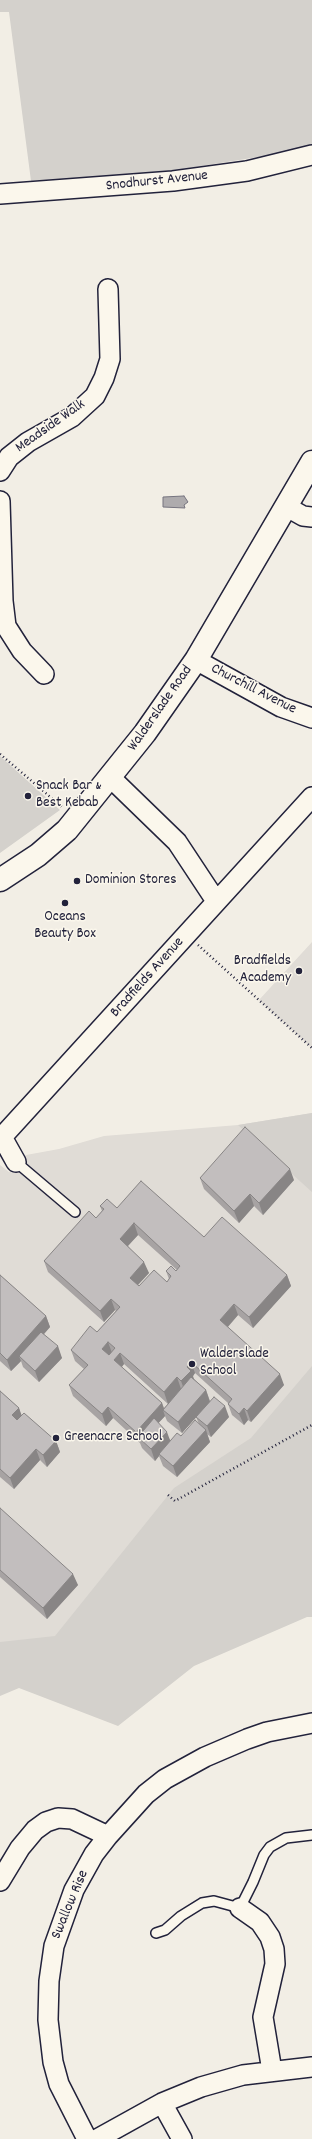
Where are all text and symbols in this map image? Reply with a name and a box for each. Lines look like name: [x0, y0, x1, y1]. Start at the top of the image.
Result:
street label: Snodhurst Avenue: [105, 168, 209, 196]
street label: Meadside Walk: [13, 396, 89, 458]
street label: Churchill Avenue: [207, 661, 299, 719]
street label: Walderslade Road: [125, 663, 197, 755]
place label: Snack Bar & Best Kebab: [36, 778, 102, 813]
marker: Snack Bar & Best Kebab: [23, 791, 33, 801]
place label: Dominion Stores: [85, 872, 176, 890]
marker: Dominion Stores: [72, 876, 82, 886]
marker: Oceans Beauty Box: [60, 898, 70, 908]
place label: Oceans Beauty Box: [34, 909, 96, 944]
street label: Bradfields Avenue: [107, 934, 189, 1022]
place label: Bradfields Academy: [234, 953, 291, 988]
marker: Bradfields Academy: [294, 966, 304, 976]
place label: Walderslade School: [200, 1346, 269, 1381]
marker: Walderslade School: [187, 1359, 197, 1369]
place label: Greenacre School: [64, 1429, 162, 1447]
marker: Greenacre School: [51, 1433, 61, 1443]
street label: Swallow Rise: [48, 1868, 94, 1942]

